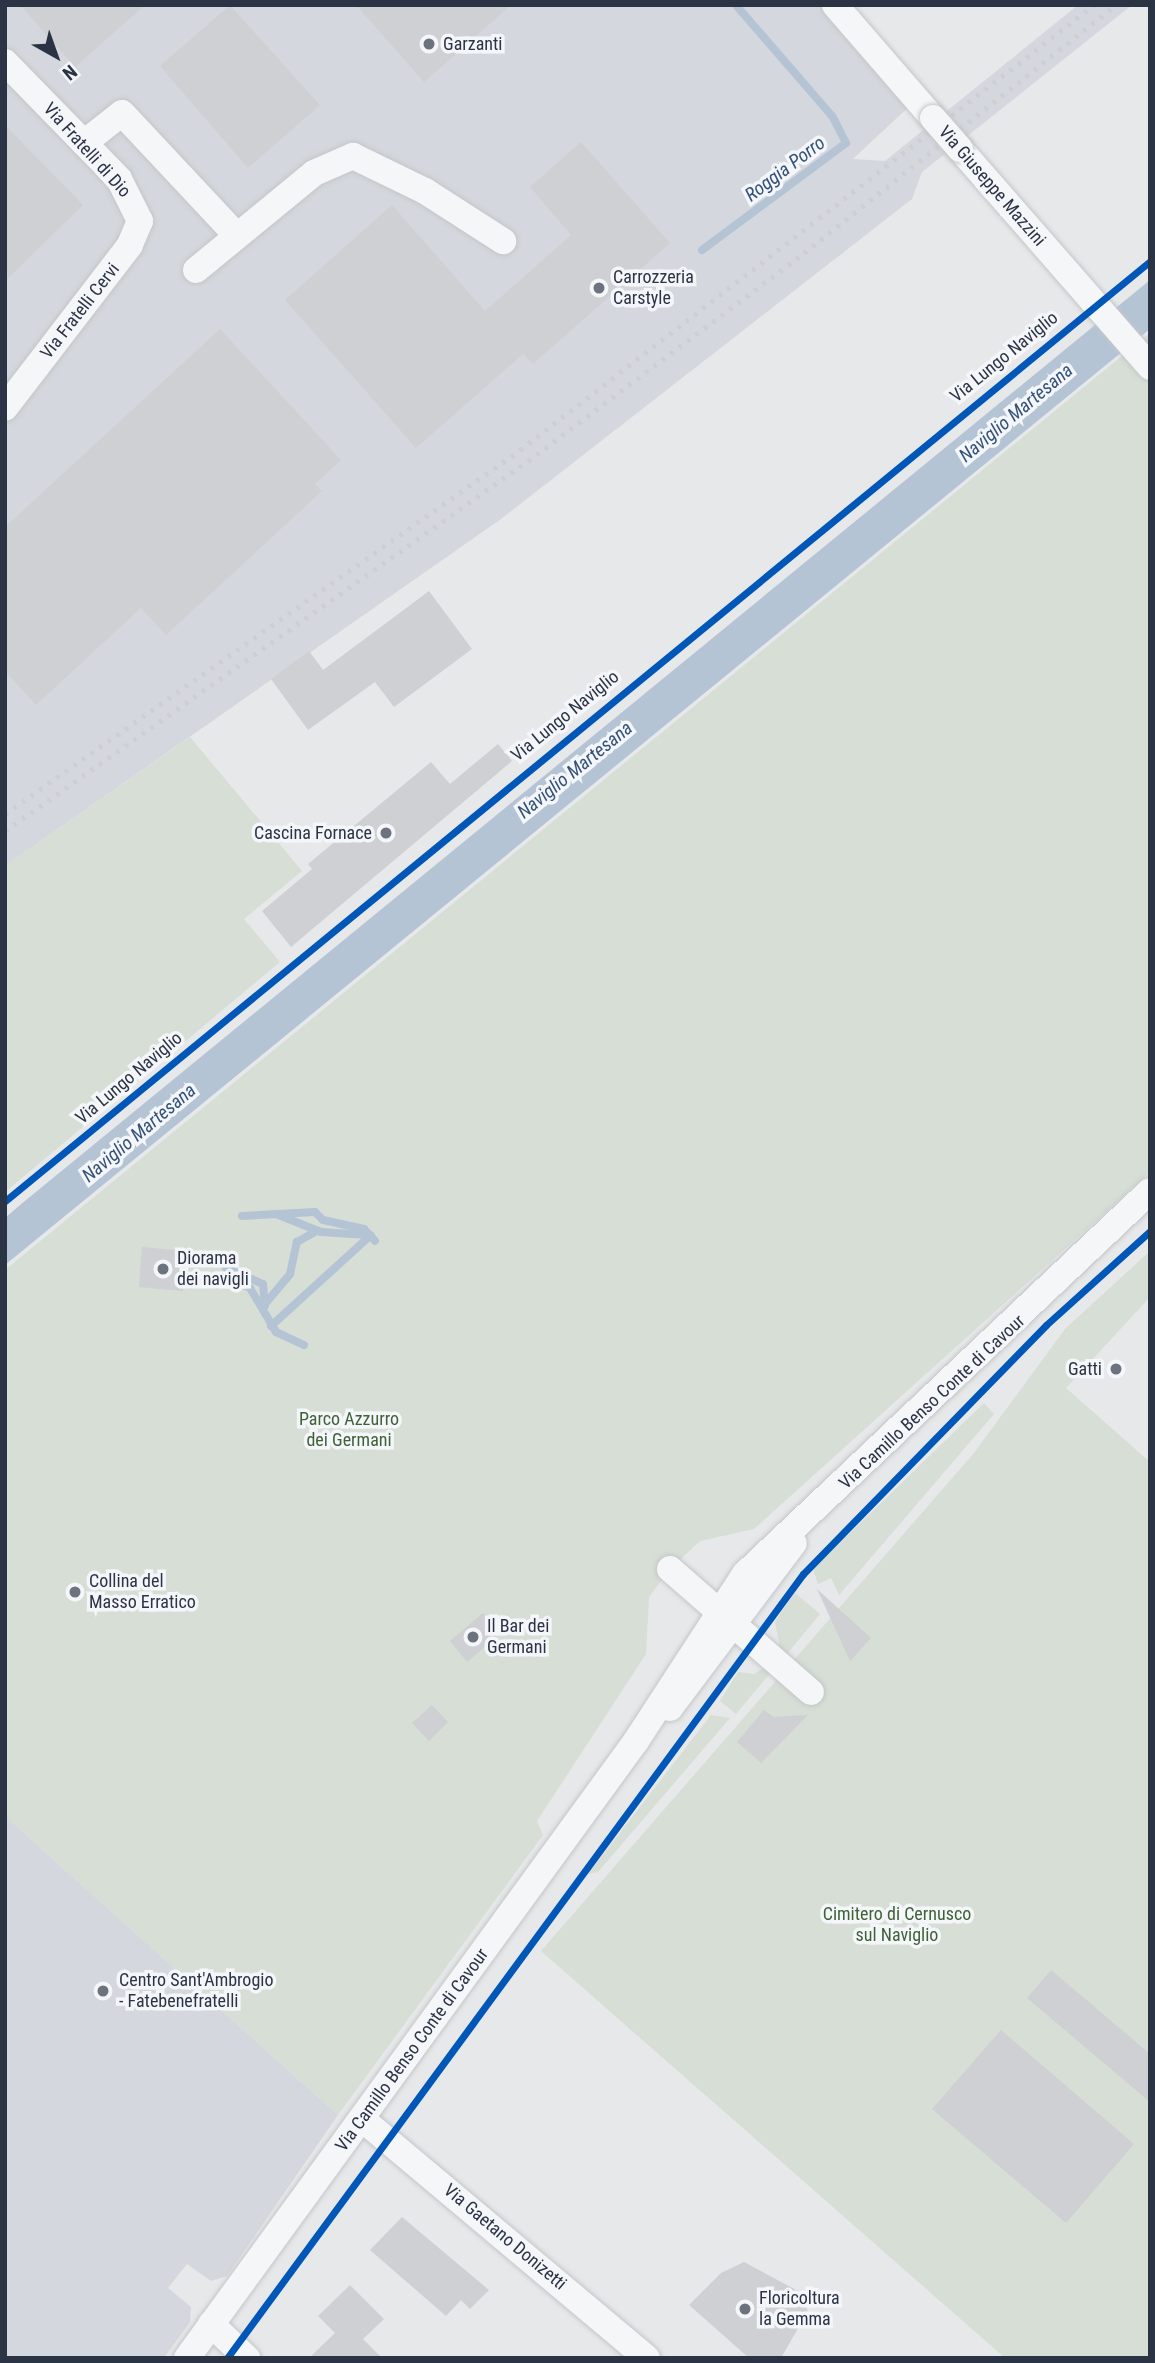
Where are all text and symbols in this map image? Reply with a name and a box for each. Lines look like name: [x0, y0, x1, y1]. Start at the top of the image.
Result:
north arrow: [21, 21, 91, 91]
place label: Garzanti: [443, 33, 502, 55]
marker: Garzanti: [421, 36, 437, 52]
text: N: [58, 60, 82, 85]
street label: Via Fratelli di Dio: [39, 98, 135, 202]
street label: Via Giuseppe Mazzini: [934, 121, 1050, 251]
water label: Roggia Porro: [741, 132, 829, 206]
street label: Via Fratelli Cervi: [36, 259, 124, 363]
place label: Carrozzeria Carstyle: [613, 267, 694, 310]
marker: Carrozzeria Carstyle: [591, 280, 607, 296]
street label: Via Lungo Naviglio: [946, 307, 1062, 407]
water label: Naviglio Martesana: [955, 359, 1077, 467]
street label: Via Lungo Naviglio: [507, 666, 623, 766]
water label: Naviglio Martesana: [513, 717, 637, 823]
place label: Cascina Fornace: [254, 822, 372, 844]
marker: Cascina Fornace: [378, 825, 394, 841]
street label: Via Lungo Naviglio: [71, 1027, 187, 1129]
water label: Naviglio Martesana: [78, 1079, 200, 1187]
place label: Diorama dei navigli: [177, 1248, 249, 1290]
marker: Diorama dei navigli: [155, 1261, 171, 1277]
street label: Via Camillo Benso Conte di Cavour: [835, 1310, 1029, 1494]
place label: Gatti: [1068, 1358, 1102, 1380]
marker: Gatti: [1108, 1361, 1124, 1377]
park label: Parco Azzurro dei Germani: [299, 1409, 399, 1452]
place label: Collina del Masso Erratico: [89, 1571, 196, 1614]
marker: Collina del Masso Erratico: [67, 1584, 83, 1600]
place label: Il Bar dei Germani: [487, 1616, 549, 1658]
marker: Il Bar dei Germani: [465, 1629, 481, 1645]
park label: Cimitero di Cernusco sul Naviglio: [823, 1904, 971, 1946]
street label: Via Camillo Benso Conte di Cavour: [331, 1944, 493, 2156]
place label: Centro Sant'Ambrogio - Fatebenefratelli: [119, 1970, 273, 2012]
marker: Centro Sant'Ambrogio - Fatebenefratelli: [93, 1981, 113, 2001]
street label: Via Gaetano Donizetti: [439, 2179, 571, 2295]
place label: Floricoltura la Gemma: [759, 2288, 840, 2330]
marker: Floricoltura la Gemma: [737, 2301, 753, 2317]

